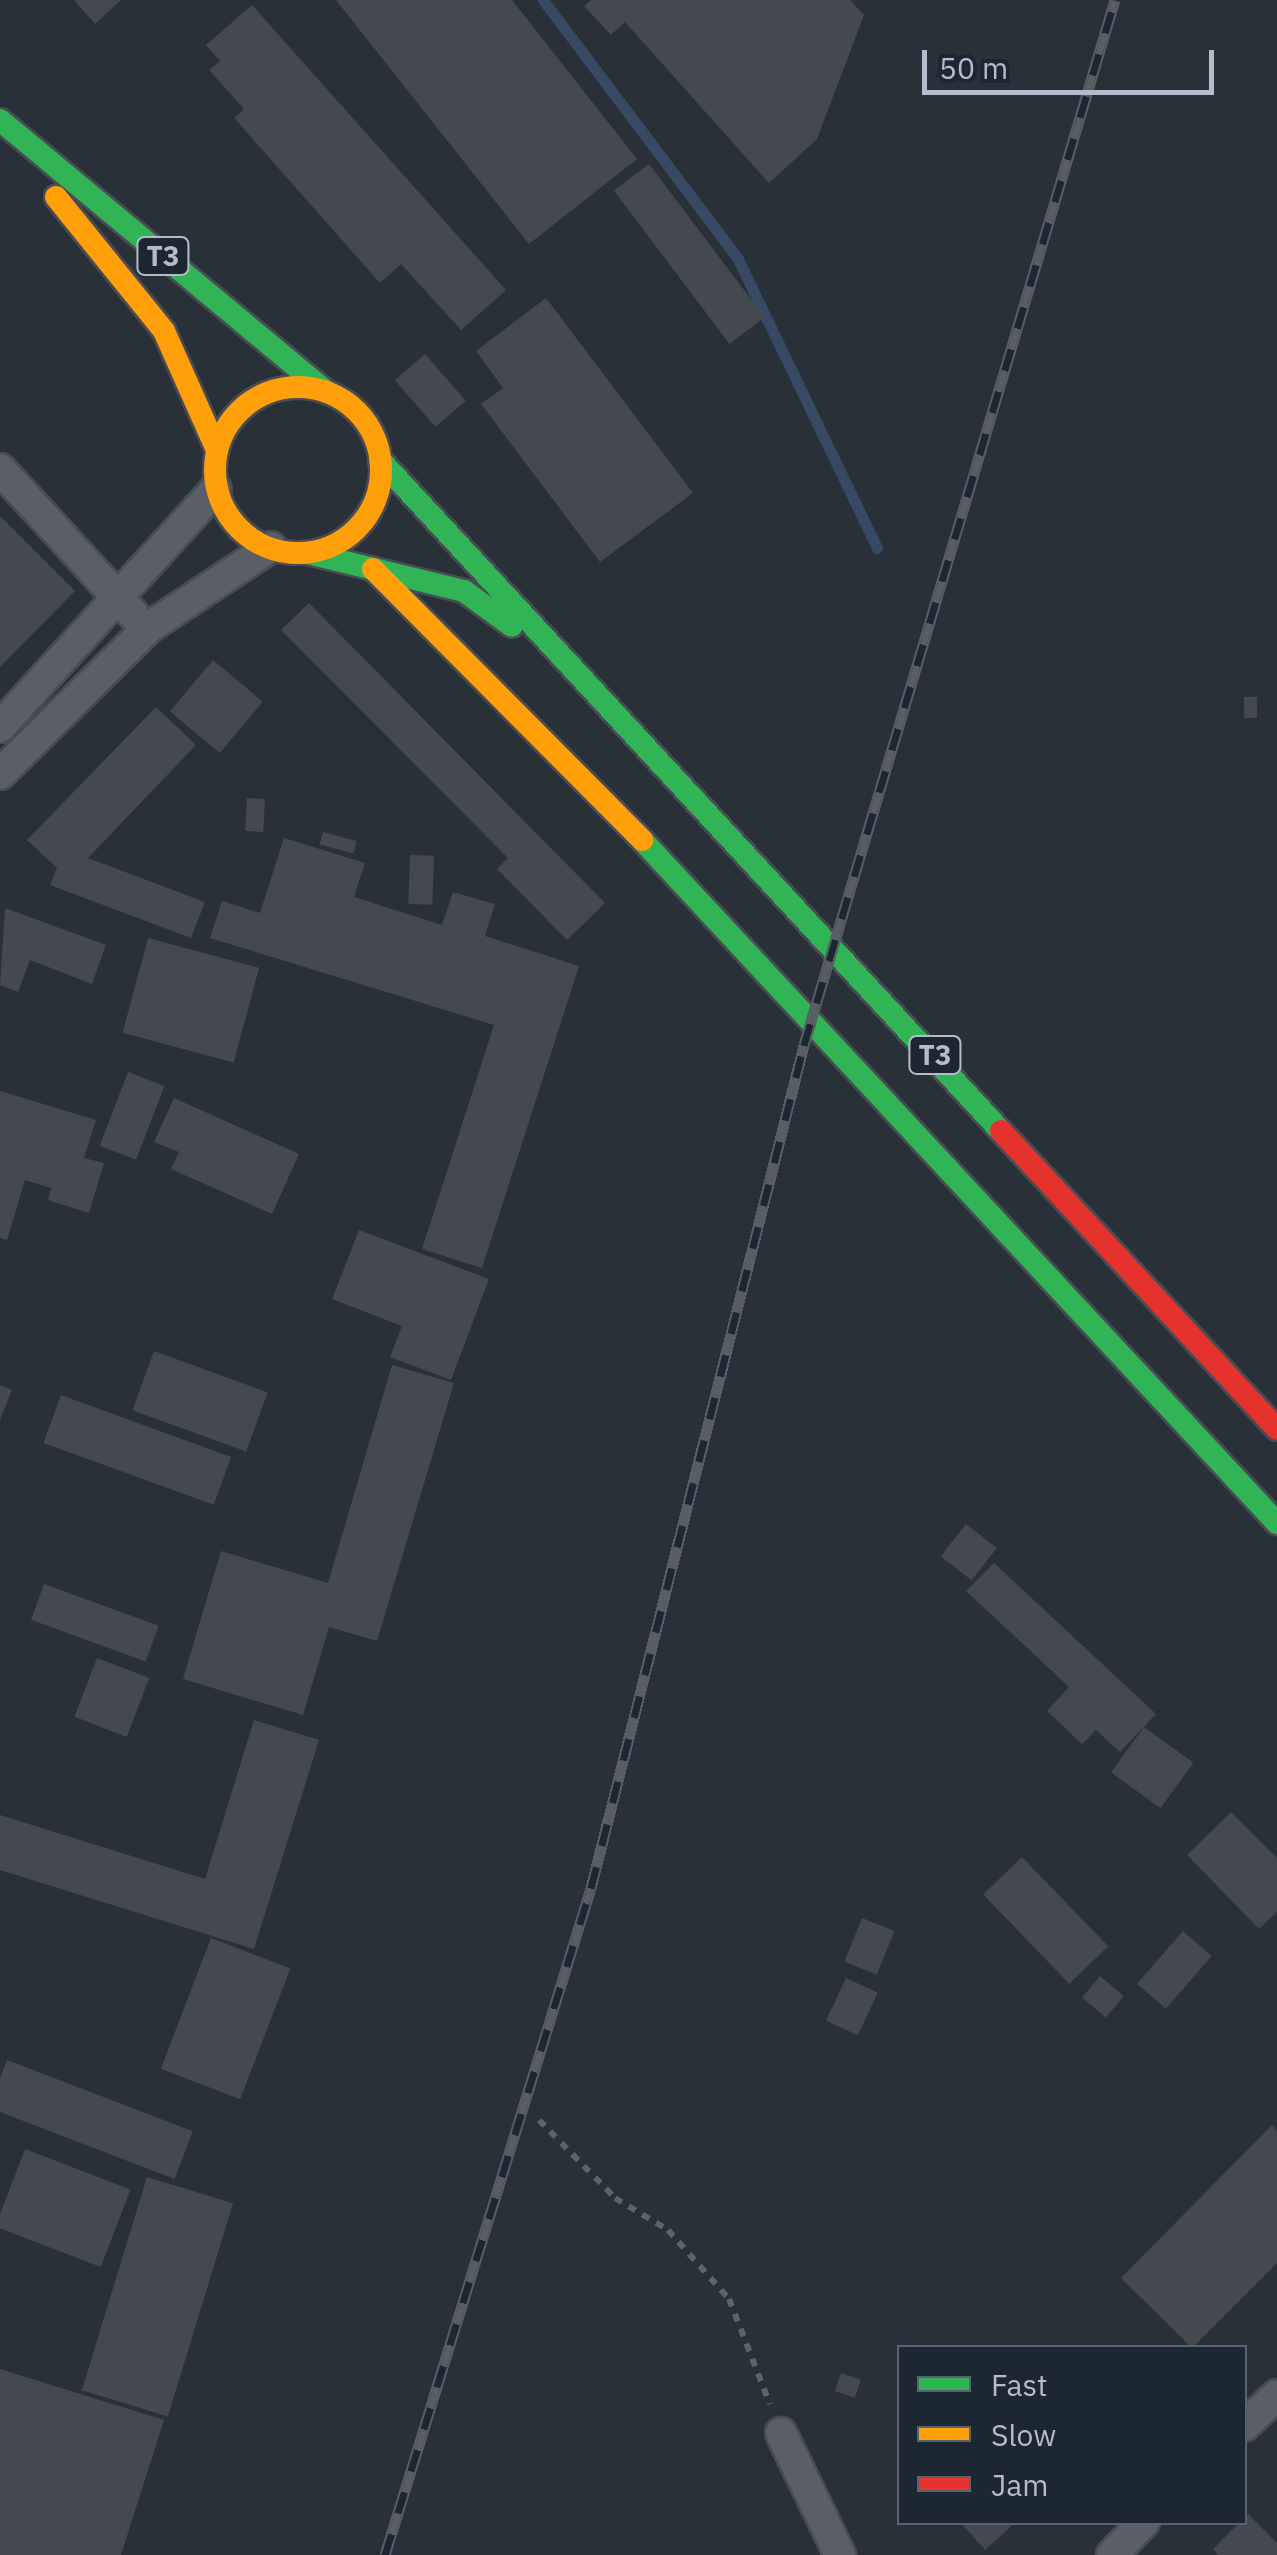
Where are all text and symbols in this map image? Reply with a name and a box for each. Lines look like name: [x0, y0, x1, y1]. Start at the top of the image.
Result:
scale bar: [927, 30, 1220, 92]
text: 50 m: [939, 48, 1008, 87]
road number: T3: [136, 233, 190, 279]
road number: T3: [908, 1032, 962, 1078]
legend: [897, 2345, 1247, 2525]
text: Fast: [991, 2365, 1048, 2404]
text: Slow: [991, 2415, 1056, 2454]
text: Jam: [991, 2465, 1049, 2504]

